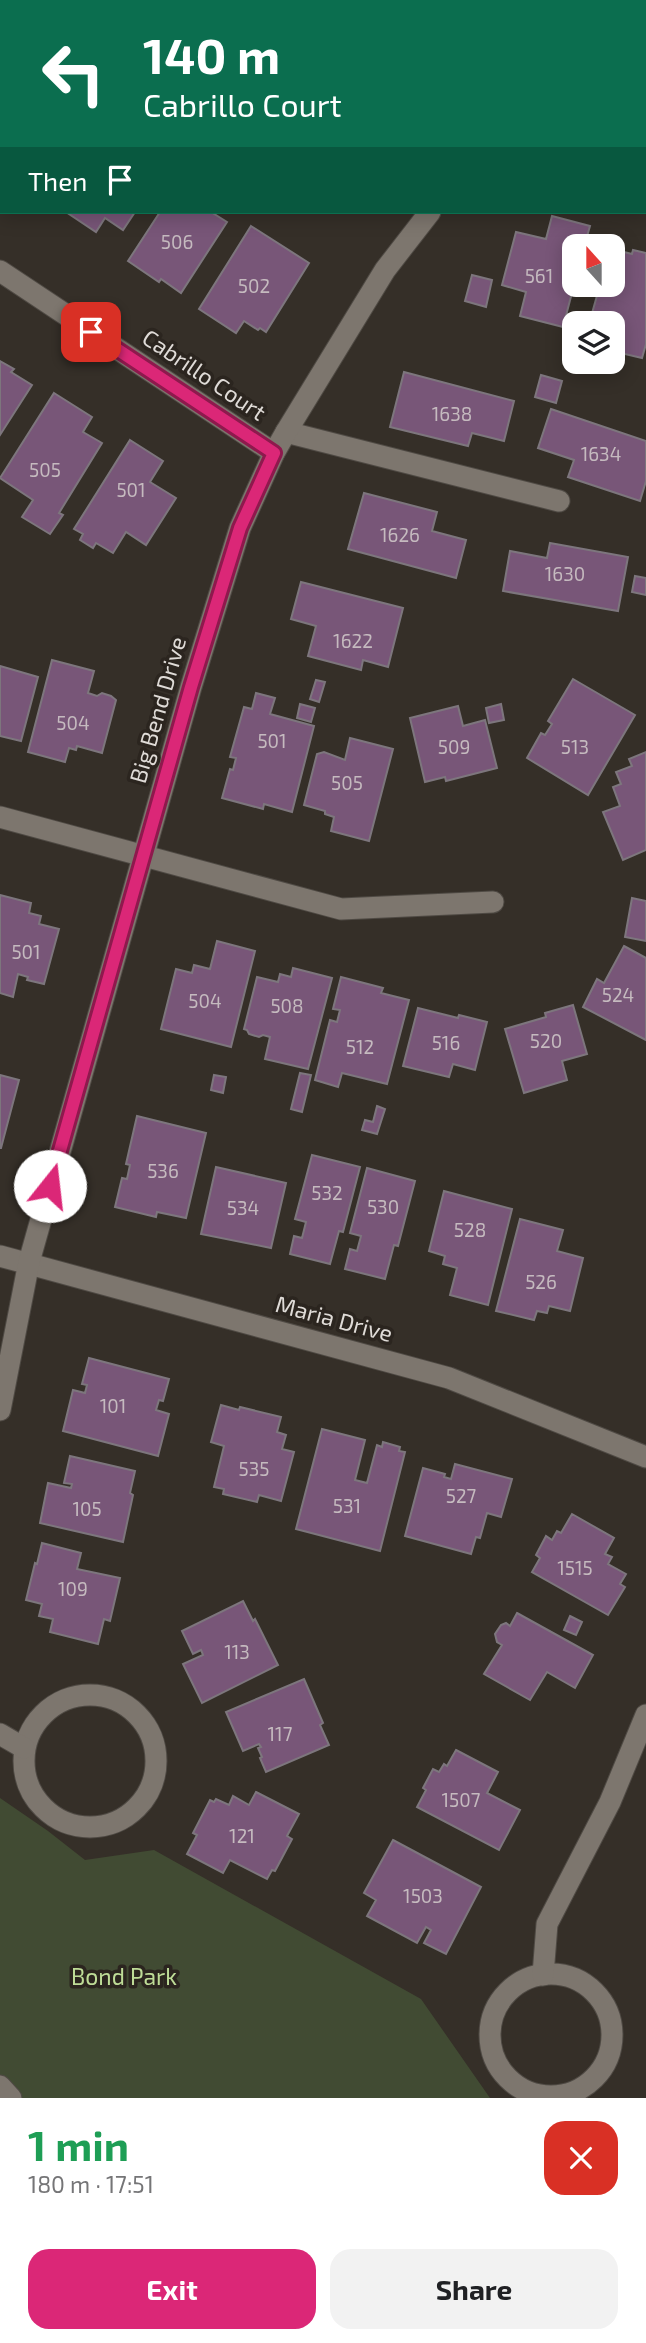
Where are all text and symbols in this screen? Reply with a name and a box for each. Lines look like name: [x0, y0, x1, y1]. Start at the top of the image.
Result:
text: 140 m: [143, 25, 280, 84]
icon: left: [28, 28, 119, 119]
text: Cabrillo Court: [143, 85, 342, 123]
icon: arrive: [101, 161, 139, 199]
text: Then: [28, 165, 87, 196]
house number: 506: [161, 230, 193, 253]
north arrow: [562, 234, 625, 298]
map controls: [562, 234, 625, 374]
house number: 561: [525, 264, 553, 287]
house number: 502: [238, 274, 270, 297]
pin: [61, 302, 121, 362]
button: layers: [562, 311, 625, 374]
icon: arrive: [72, 313, 110, 351]
street label: Cabrillo Court: [137, 323, 272, 426]
house number: 1638: [432, 402, 472, 425]
house number: 1634: [581, 442, 621, 465]
house number: 505: [29, 458, 61, 481]
house number: 501: [116, 478, 146, 501]
house number: 1626: [380, 523, 420, 546]
house number: 1630: [545, 562, 585, 585]
house number: 1622: [333, 629, 373, 652]
street label: Big Bend Drive: [123, 633, 191, 786]
house number: 504: [56, 711, 90, 734]
house number: 501: [257, 729, 287, 752]
house number: 509: [438, 735, 470, 758]
house number: 513: [561, 735, 589, 758]
house number: 505: [331, 771, 363, 794]
house number: 501: [11, 940, 41, 963]
house number: 524: [602, 983, 634, 1006]
house number: 504: [188, 989, 222, 1012]
house number: 508: [270, 994, 304, 1017]
house number: 520: [530, 1029, 562, 1052]
house number: 516: [432, 1031, 460, 1054]
house number: 512: [346, 1035, 374, 1058]
position arrow: [13, 1149, 87, 1223]
house number: 536: [147, 1159, 179, 1182]
house number: 532: [311, 1181, 343, 1204]
house number: 530: [367, 1195, 399, 1218]
house number: 534: [227, 1196, 259, 1219]
house number: 528: [454, 1218, 486, 1241]
house number: 526: [525, 1270, 557, 1293]
street label: Maria Drive: [273, 1289, 396, 1347]
house number: 101: [100, 1394, 126, 1417]
house number: 535: [239, 1457, 269, 1480]
house number: 527: [446, 1484, 477, 1507]
house number: 531: [333, 1494, 361, 1517]
house number: 105: [72, 1497, 102, 1520]
house number: 1515: [557, 1556, 593, 1579]
house number: 109: [58, 1577, 88, 1600]
house number: 113: [224, 1640, 250, 1663]
house number: 117: [268, 1722, 293, 1745]
house number: 1507: [442, 1788, 481, 1811]
house number: 121: [229, 1824, 255, 1847]
house number: 1503: [403, 1884, 443, 1907]
park label: Bond Park: [71, 1962, 177, 1990]
text: 1 min: [28, 2119, 129, 2169]
button: close: [544, 2121, 618, 2195]
text: 180 m · 17:51: [28, 2170, 154, 2198]
button: Exit: [28, 2249, 316, 2329]
button: Share: [330, 2249, 618, 2329]

